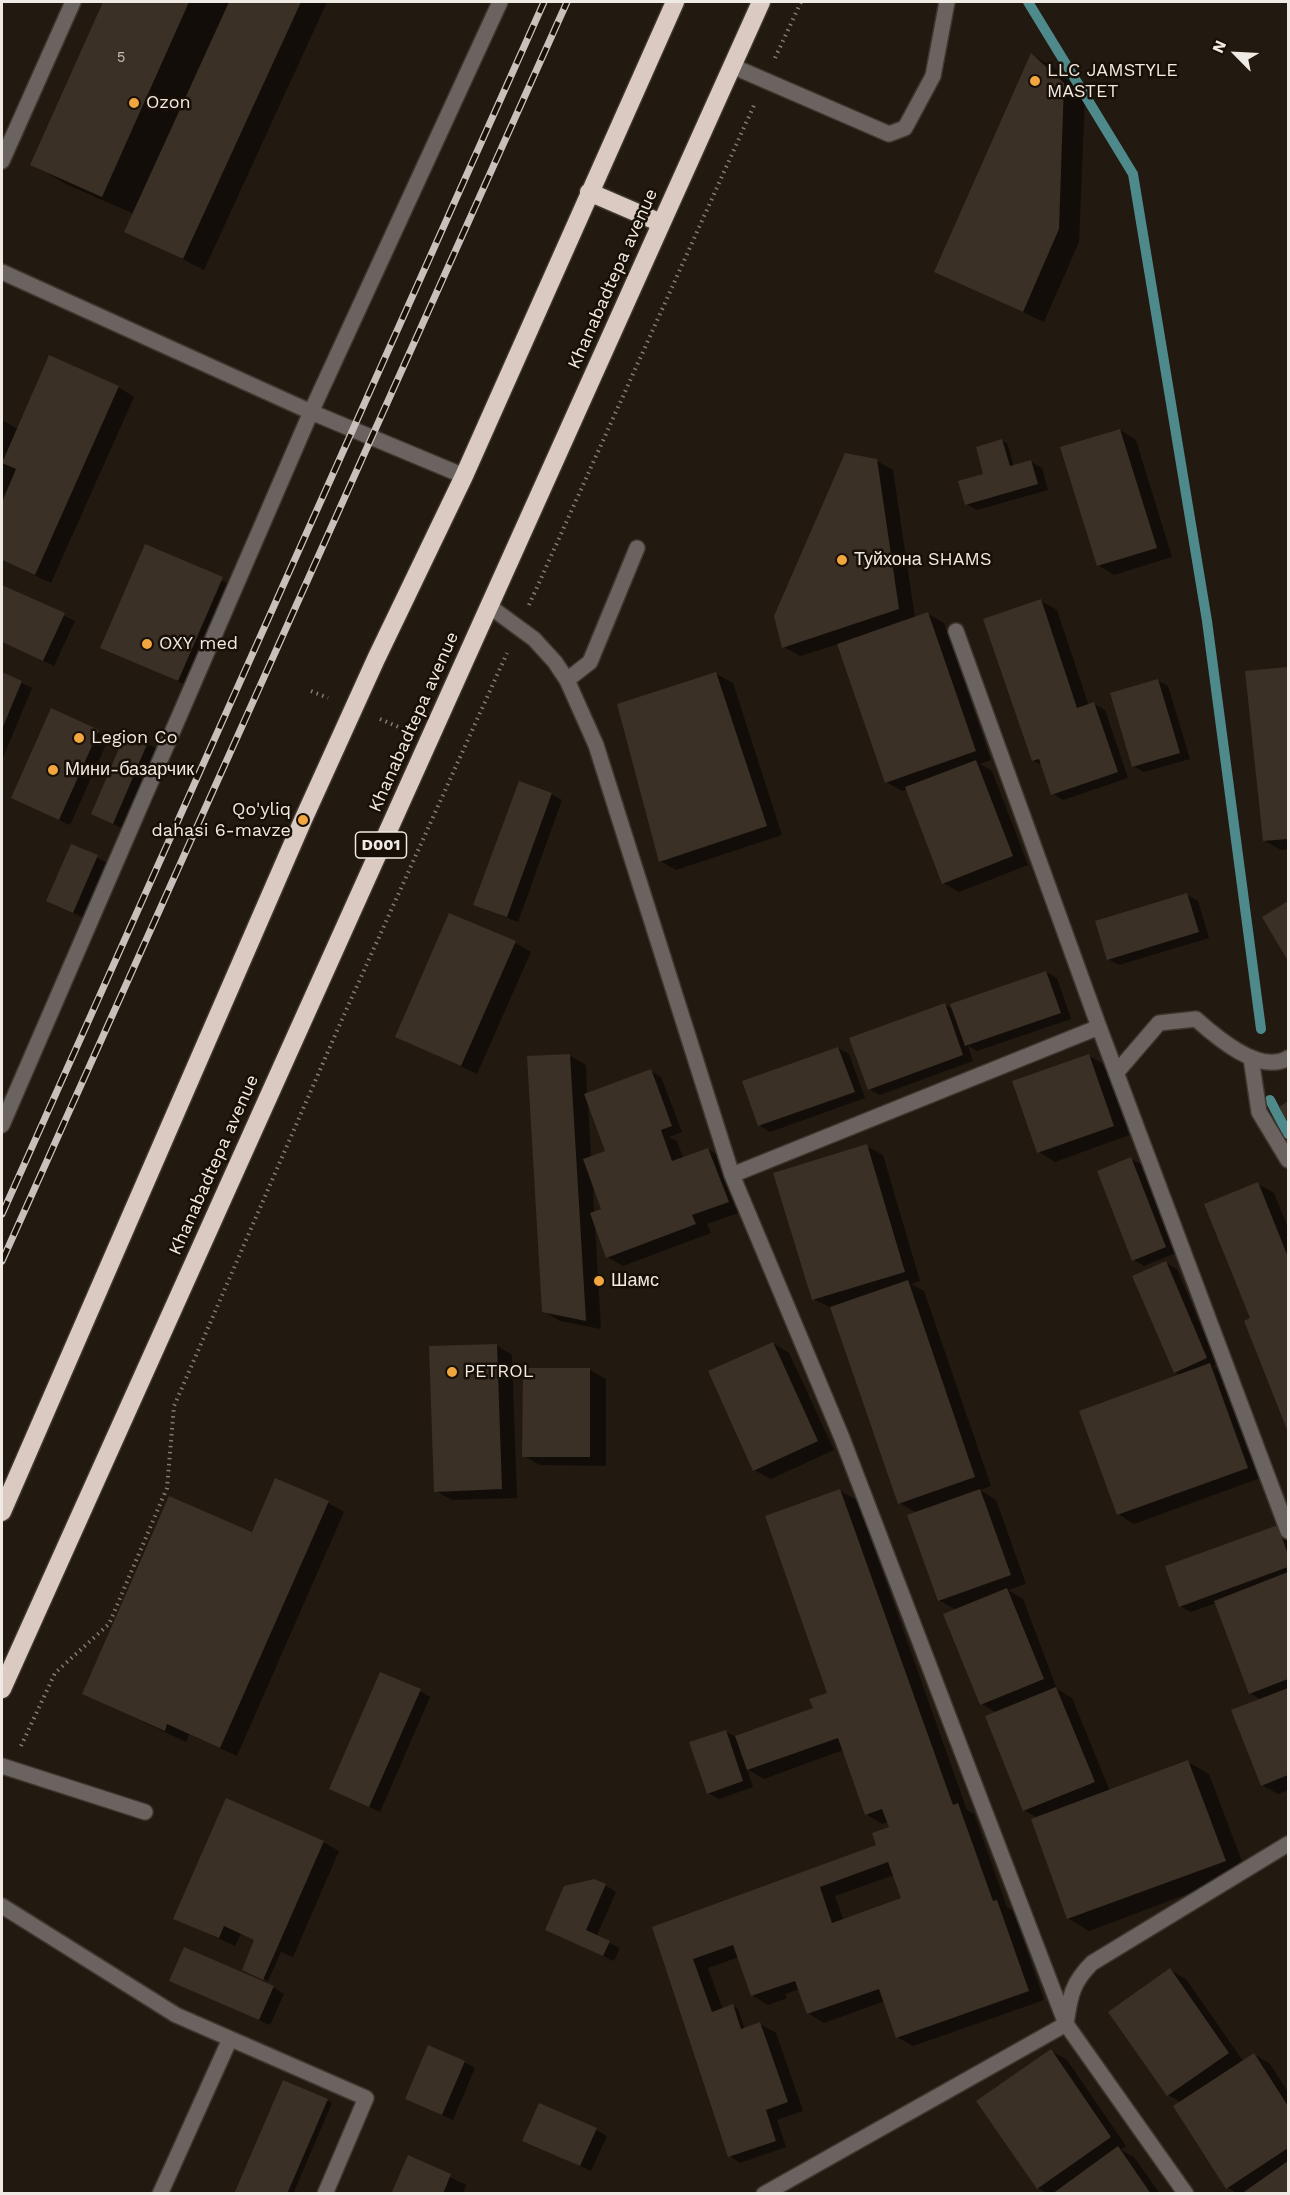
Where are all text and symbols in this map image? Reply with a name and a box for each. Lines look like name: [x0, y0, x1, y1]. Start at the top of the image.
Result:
north arrow: [1206, 24, 1266, 84]
text: N: [1208, 37, 1230, 56]
house number: 5: [117, 49, 125, 67]
place label: LLC JAMSTYLE MASTET: [1047, 60, 1178, 103]
marker: LLC JAMSTYLE MASTET: [1028, 74, 1042, 88]
place label: Ozon: [146, 92, 191, 114]
marker: Ozon: [127, 96, 141, 110]
street label: Khanabadtepa avenue: [563, 186, 663, 372]
place label: Туйхона SHAMS: [854, 549, 991, 571]
marker: Туйхона SHAMS: [835, 553, 849, 567]
street label: Khanabadtepa avenue: [364, 629, 464, 815]
place label: OXY med: [159, 633, 238, 655]
marker: OXY med: [140, 637, 154, 651]
place label: Legion Co: [91, 727, 177, 749]
marker: Legion Co: [72, 731, 86, 745]
place label: Мини-базарчик: [65, 759, 194, 781]
marker: Мини-базарчик: [46, 763, 60, 777]
place label: Qo'yliq dahasi 6-mavze: [151, 799, 291, 842]
marker: Qo'yliq dahasi 6-mavze: [296, 813, 310, 827]
road number: D001: [356, 832, 406, 858]
street label: Khanabadtepa avenue: [164, 1072, 264, 1258]
place label: Шамс: [611, 1270, 659, 1292]
marker: Шамс: [592, 1274, 606, 1288]
place label: PETROL: [464, 1361, 533, 1383]
marker: PETROL: [445, 1365, 459, 1379]

